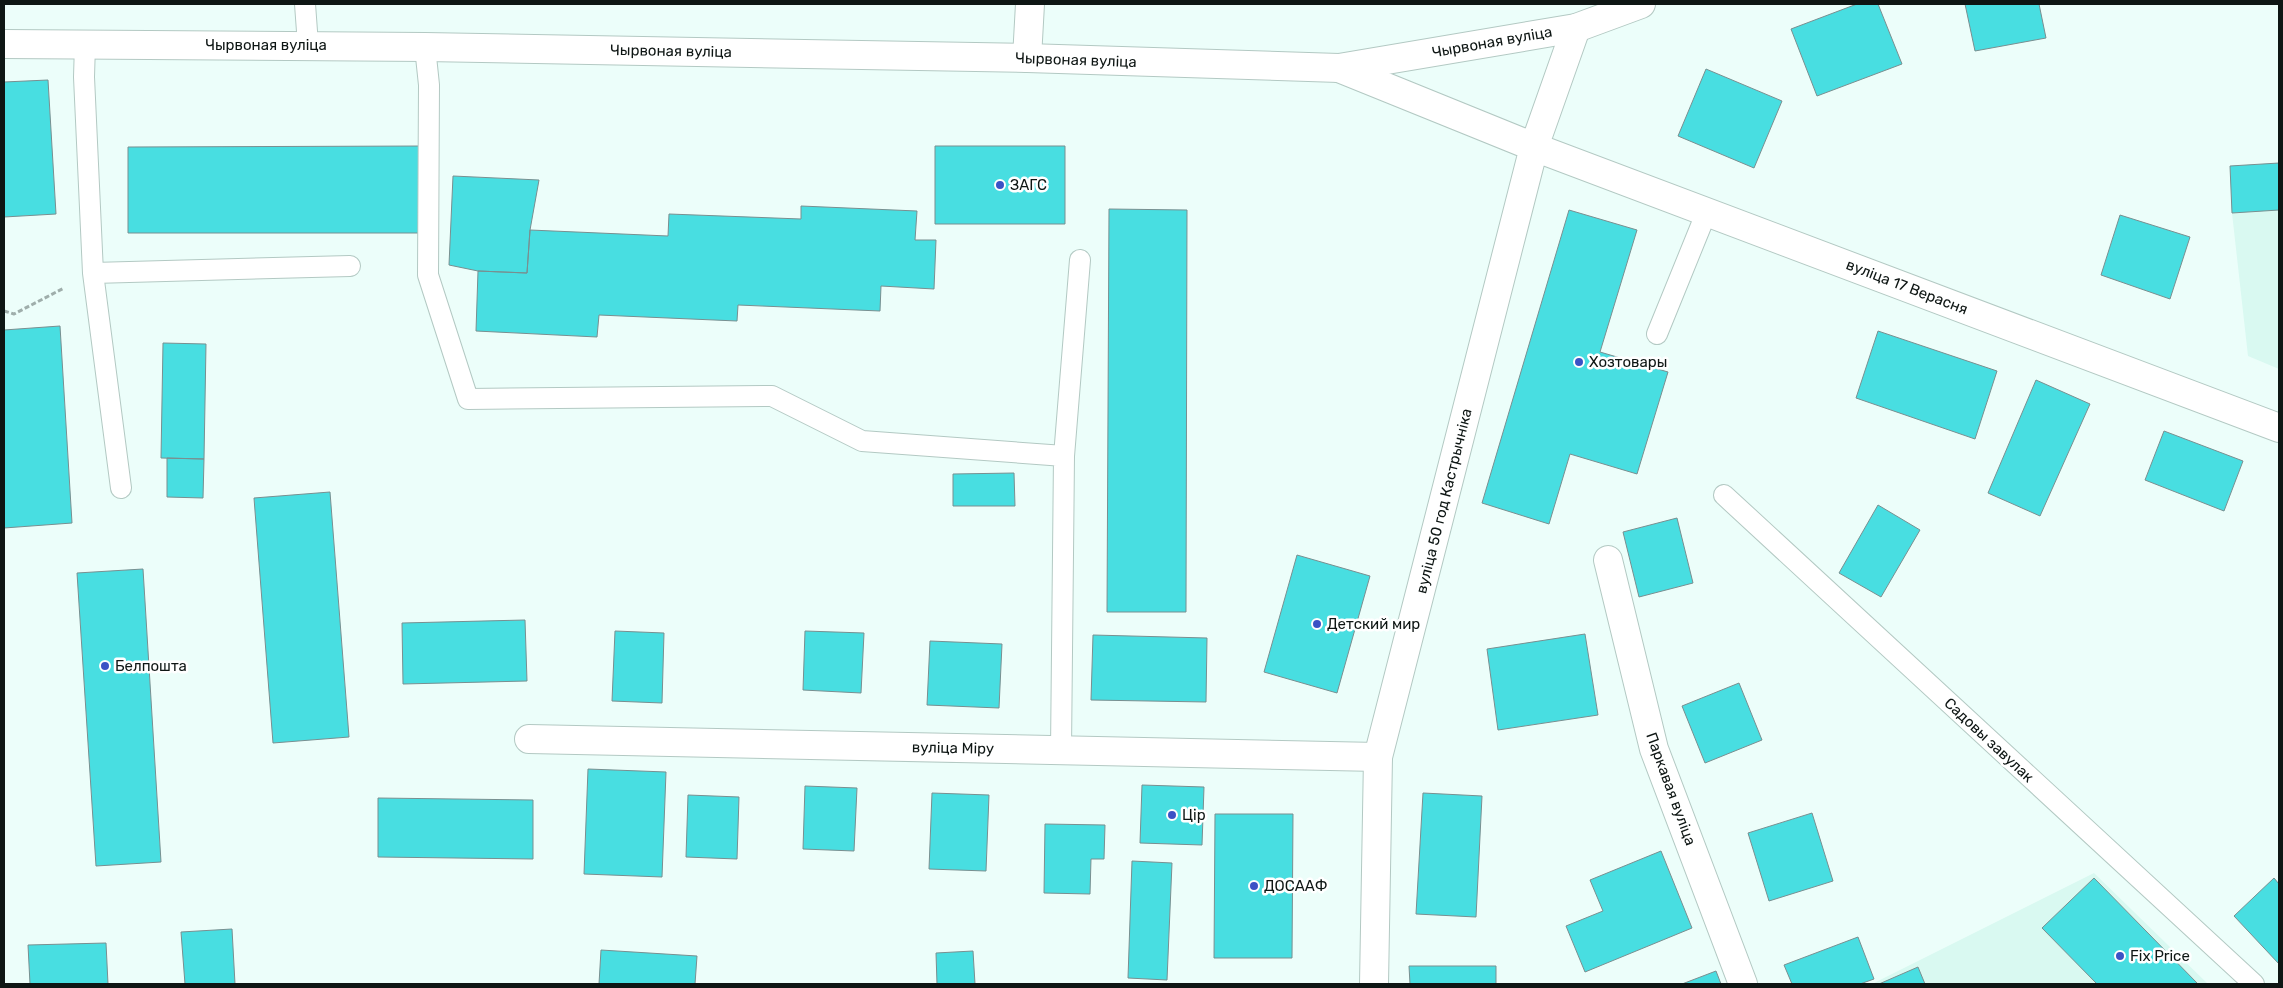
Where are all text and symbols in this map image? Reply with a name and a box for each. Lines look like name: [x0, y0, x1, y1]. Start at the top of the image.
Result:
street label: Чырвоная вуліца: [1431, 23, 1553, 61]
street label: Чырвоная вуліца: [205, 36, 327, 54]
street label: Чырвоная вуліца: [610, 41, 732, 61]
street label: Чырвоная вуліца: [1015, 49, 1137, 71]
place label: ЗАГС: [1010, 176, 1047, 194]
marker: ЗАГС: [994, 179, 1006, 191]
street label: вуліца 17 Верасня: [1844, 256, 1970, 318]
place label: Хозтовары: [1589, 353, 1667, 371]
marker: Хозтовары: [1573, 356, 1585, 368]
street label: вуліца 50 год Кастрычніка: [1412, 407, 1476, 595]
place label: Детский мир: [1327, 615, 1420, 633]
marker: Детский мир: [1311, 618, 1323, 630]
place label: Белпошта: [115, 657, 187, 675]
marker: Белпошта: [99, 660, 111, 672]
street label: Садовы завулак: [1941, 694, 2037, 786]
street label: Паркавая вуліца: [1642, 730, 1700, 848]
street label: вуліца Міру: [912, 738, 994, 758]
place label: Цір: [1182, 806, 1206, 824]
marker: Цір: [1166, 809, 1178, 821]
place label: ДОСААФ: [1264, 877, 1328, 895]
marker: ДОСААФ: [1248, 880, 1260, 892]
place label: Fix Price: [2130, 947, 2190, 965]
marker: Fix Price: [2114, 950, 2126, 962]

